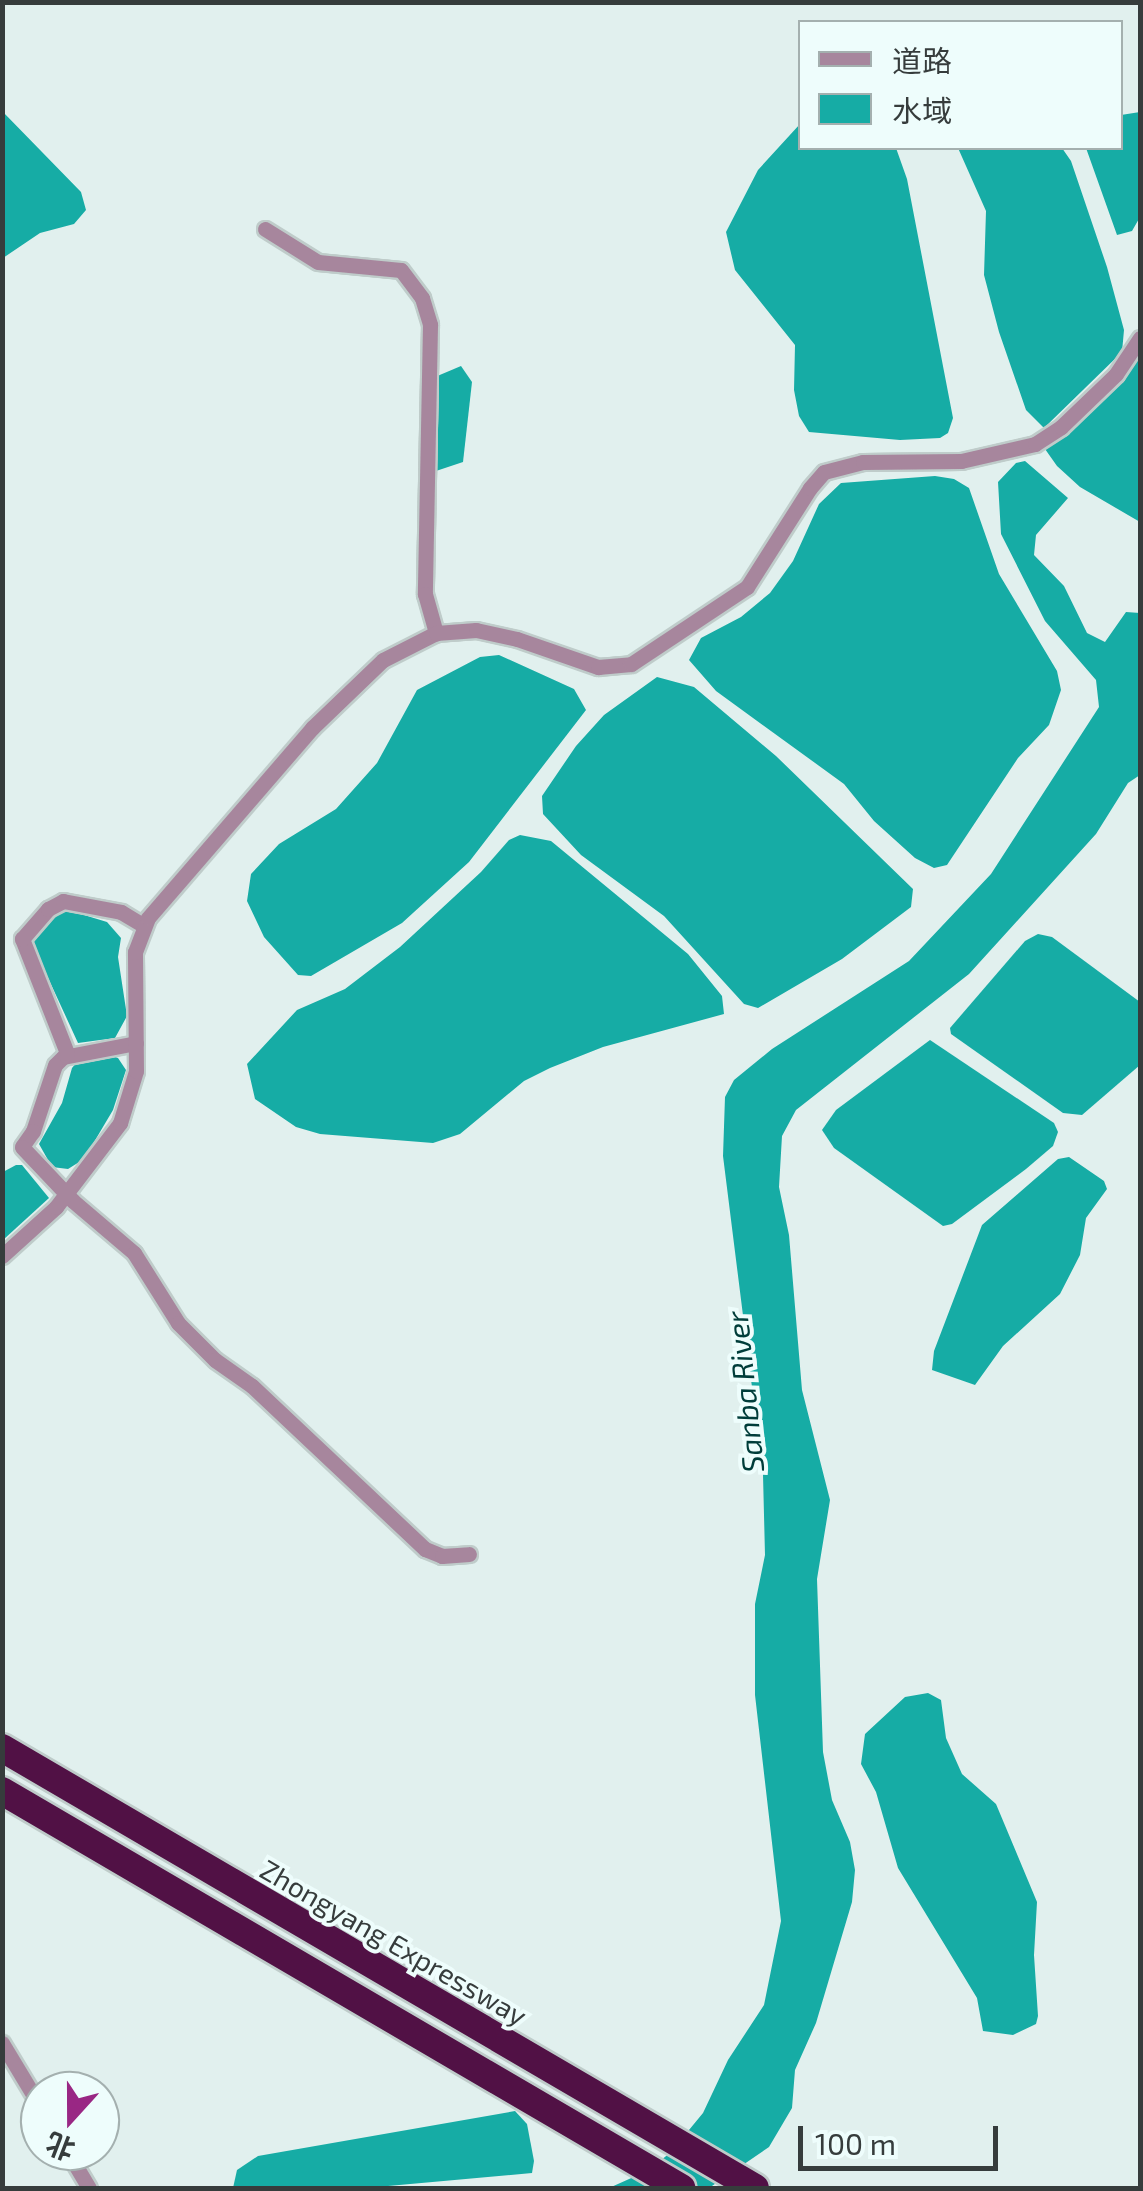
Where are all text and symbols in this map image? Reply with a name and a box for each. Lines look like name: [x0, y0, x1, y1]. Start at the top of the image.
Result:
legend: [798, 20, 1123, 150]
text: 道路: [892, 42, 952, 78]
text: 水域: [892, 92, 952, 128]
water label: Sanba River: [718, 1309, 770, 1475]
street label: Zhongyang Expressway: [255, 1852, 533, 2032]
north arrow: [20, 2071, 120, 2171]
scale bar: [803, 2106, 1003, 2168]
text: 100 m: [815, 2125, 896, 2161]
text: 北: [41, 2126, 79, 2168]

